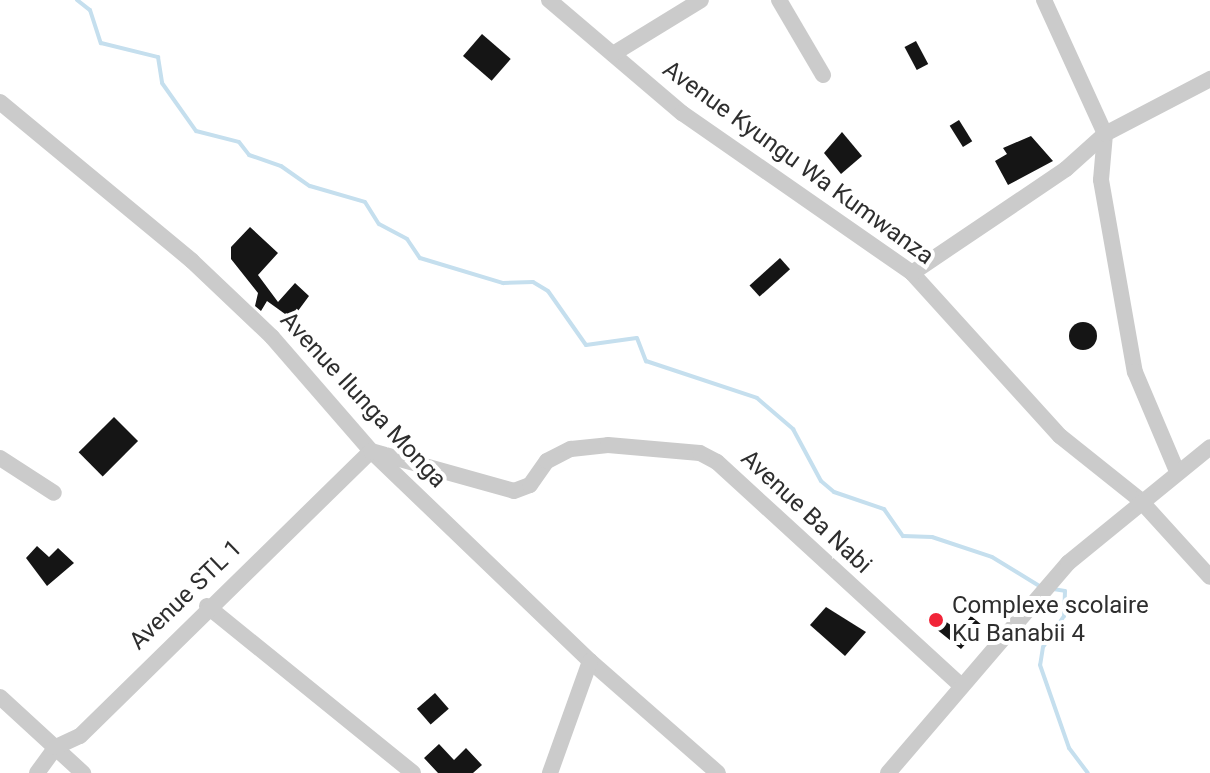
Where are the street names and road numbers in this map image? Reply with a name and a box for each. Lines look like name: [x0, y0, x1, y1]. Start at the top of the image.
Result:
street label: Avenue Kyungu Wa Kumwanza: [657, 55, 939, 271]
street label: Avenue Ilunga Monga: [274, 306, 452, 494]
street label: Avenue Ba Nabi: [735, 444, 877, 580]
street label: Avenue STL 1: [124, 534, 248, 656]

